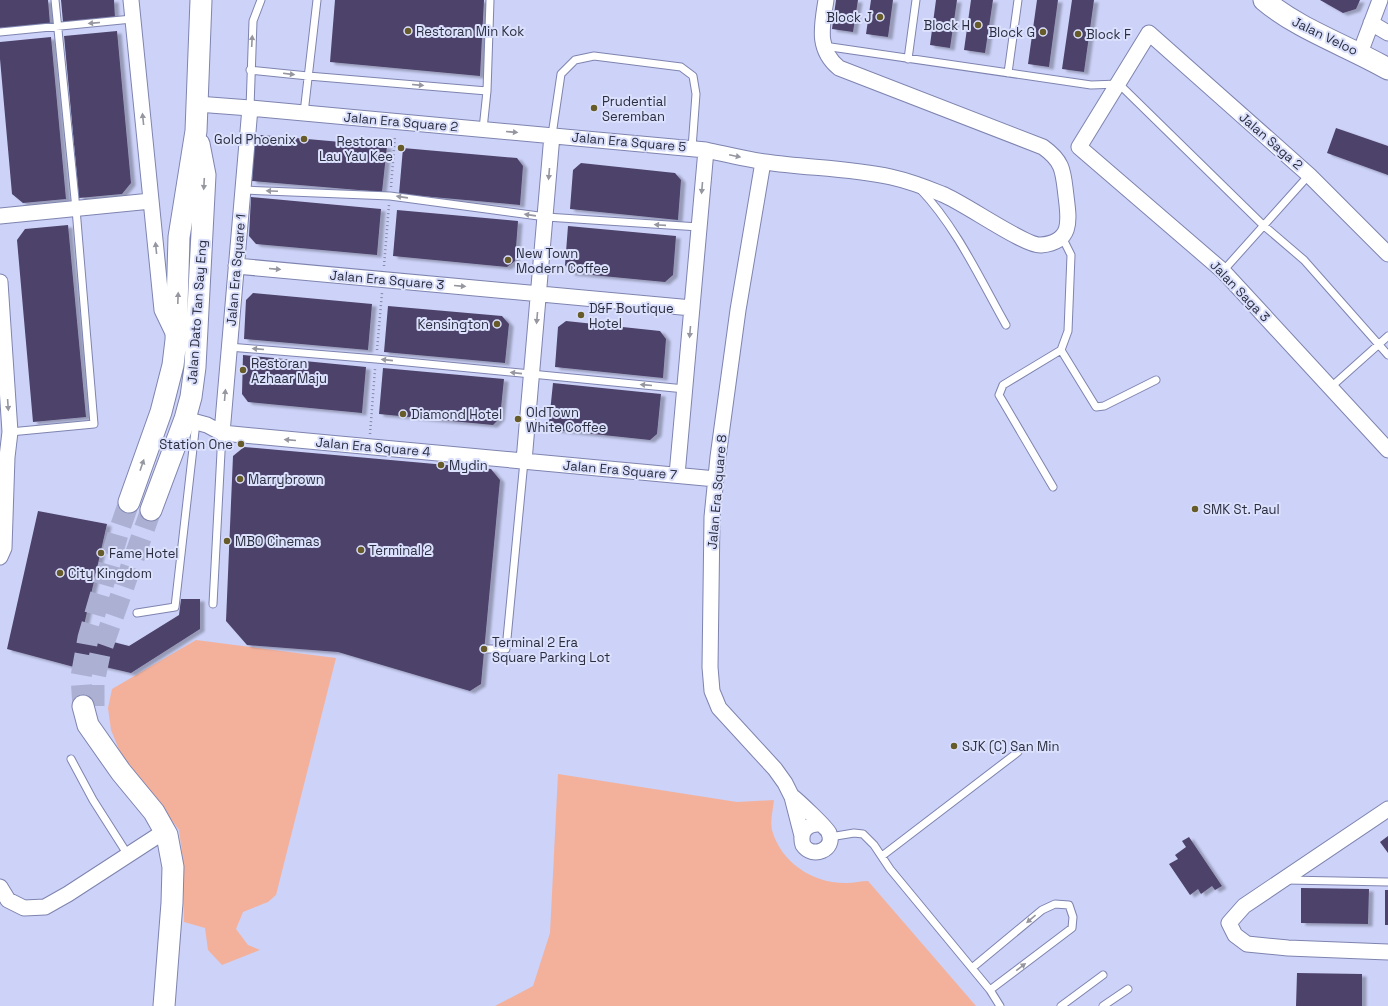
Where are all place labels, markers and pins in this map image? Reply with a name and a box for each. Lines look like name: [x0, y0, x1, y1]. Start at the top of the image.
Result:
place label: Block J: [826, 9, 872, 26]
marker: Block J: [875, 12, 885, 22]
place label: Block H: [924, 17, 970, 34]
marker: Block H: [973, 20, 983, 30]
place label: Restoran Min Kok: [416, 23, 524, 40]
place label: Block G: [988, 24, 1035, 41]
marker: Restoran Min Kok: [403, 26, 413, 36]
place label: Block F: [1086, 26, 1131, 43]
marker: Block G: [1038, 27, 1048, 37]
marker: Block F: [1073, 29, 1083, 39]
place label: Prudential Seremban: [602, 93, 666, 125]
marker: Prudential Seremban: [589, 103, 599, 113]
place label: Gold Phoenix: [214, 131, 296, 148]
place label: Restoran Lau Yau Kee: [319, 133, 393, 165]
marker: Gold Phoenix: [299, 134, 309, 144]
marker: Restoran Lau Yau Kee: [396, 143, 406, 153]
place label: New Town Modern Coffee: [516, 245, 609, 277]
marker: New Town Modern Coffee: [503, 255, 513, 265]
place label: D&F Boutique Hotel: [589, 300, 674, 332]
marker: D&F Boutique Hotel: [576, 310, 586, 320]
place label: Kensington: [418, 316, 489, 333]
marker: Kensington: [492, 319, 502, 329]
place label: Restoran Azhaar Maju: [251, 355, 327, 387]
marker: Restoran Azhaar Maju: [238, 365, 248, 375]
place label: OldTown White Coffee: [526, 404, 606, 436]
place label: Diamond Hotel: [411, 406, 502, 423]
marker: Diamond Hotel: [398, 409, 408, 419]
marker: OldTown White Coffee: [513, 414, 523, 424]
place label: Station One: [159, 436, 233, 453]
marker: Station One: [236, 439, 246, 449]
place label: Mydin: [449, 457, 488, 474]
marker: Mydin: [436, 460, 446, 470]
place label: Marrybrown: [248, 471, 324, 488]
marker: Marrybrown: [235, 474, 245, 484]
place label: SMK St. Paul: [1203, 501, 1280, 518]
marker: SMK St. Paul: [1190, 504, 1200, 514]
place label: MBO Cinemas: [235, 533, 320, 550]
marker: MBO Cinemas: [222, 536, 232, 546]
place label: Terminal 2: [369, 542, 432, 559]
place label: Fame Hotel: [109, 545, 179, 562]
marker: Terminal 2: [356, 545, 366, 555]
marker: Fame Hotel: [96, 548, 106, 558]
place label: City Kingdom: [68, 565, 152, 582]
marker: City Kingdom: [55, 568, 65, 578]
place label: Terminal 2 Era Square Parking Lot: [492, 634, 610, 666]
marker: Terminal 2 Era Square Parking Lot: [479, 644, 489, 654]
place label: SJK (C) San Min: [962, 738, 1059, 755]
marker: SJK (C) San Min: [949, 741, 959, 751]

